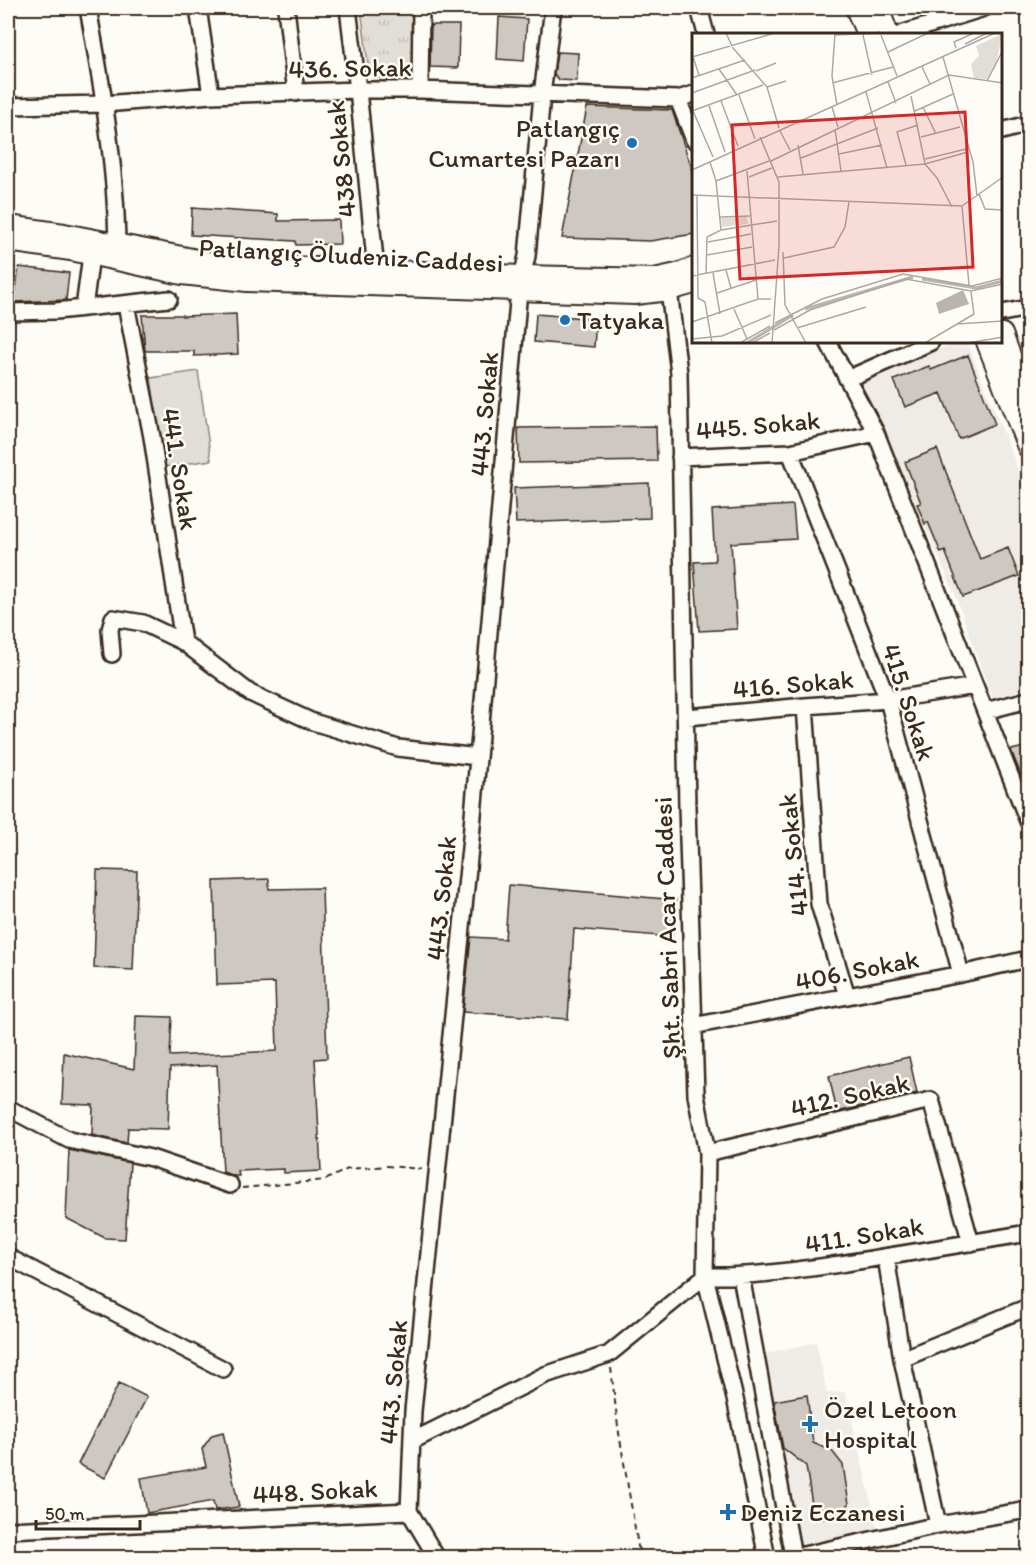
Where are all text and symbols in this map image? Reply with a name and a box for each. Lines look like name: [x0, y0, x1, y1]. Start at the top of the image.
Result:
inset map: [692, 33, 1003, 344]
street label: 436. Sokak: [288, 51, 412, 85]
street label: 438 Sokak: [319, 99, 363, 219]
place label: Patlangıç Cumartesi Pazarı: [428, 112, 620, 174]
marker: Patlangıç Cumartesi Pazarı: [625, 136, 639, 150]
street label: Patlangıç Öludeniz Caddesi: [198, 231, 504, 279]
place label: Tatyaka: [577, 304, 665, 336]
marker: Tatyaka: [558, 313, 572, 327]
street label: 443. Sokak: [463, 350, 505, 478]
street label: 445. Sokak: [695, 404, 821, 446]
street label: 441. Sokak: [155, 406, 205, 532]
street label: 415. Sokak: [875, 640, 943, 764]
street label: 416. Sokak: [731, 663, 855, 705]
street label: 414. Sokak: [771, 792, 815, 918]
street label: Şht. Sabri Acar Caddesi: [646, 796, 688, 1060]
street label: 443. Sokak: [419, 834, 463, 962]
street label: 406. Sokak: [793, 942, 921, 998]
street label: 412. Sokak: [787, 1066, 913, 1124]
street label: 411. Sokak: [803, 1210, 925, 1260]
street label: 443. Sokak: [372, 1318, 414, 1446]
place label: Özel Letoon Hospital: [824, 1393, 957, 1455]
marker: Özel Letoon Hospital: [801, 1415, 819, 1433]
street label: 448. Sokak: [252, 1472, 378, 1510]
scale bar: [36, 1493, 140, 1531]
place label: Deniz Eczanesi: [740, 1496, 905, 1528]
text: 50 m: [45, 1503, 85, 1525]
marker: Deniz Eczanesi: [721, 1505, 735, 1519]

